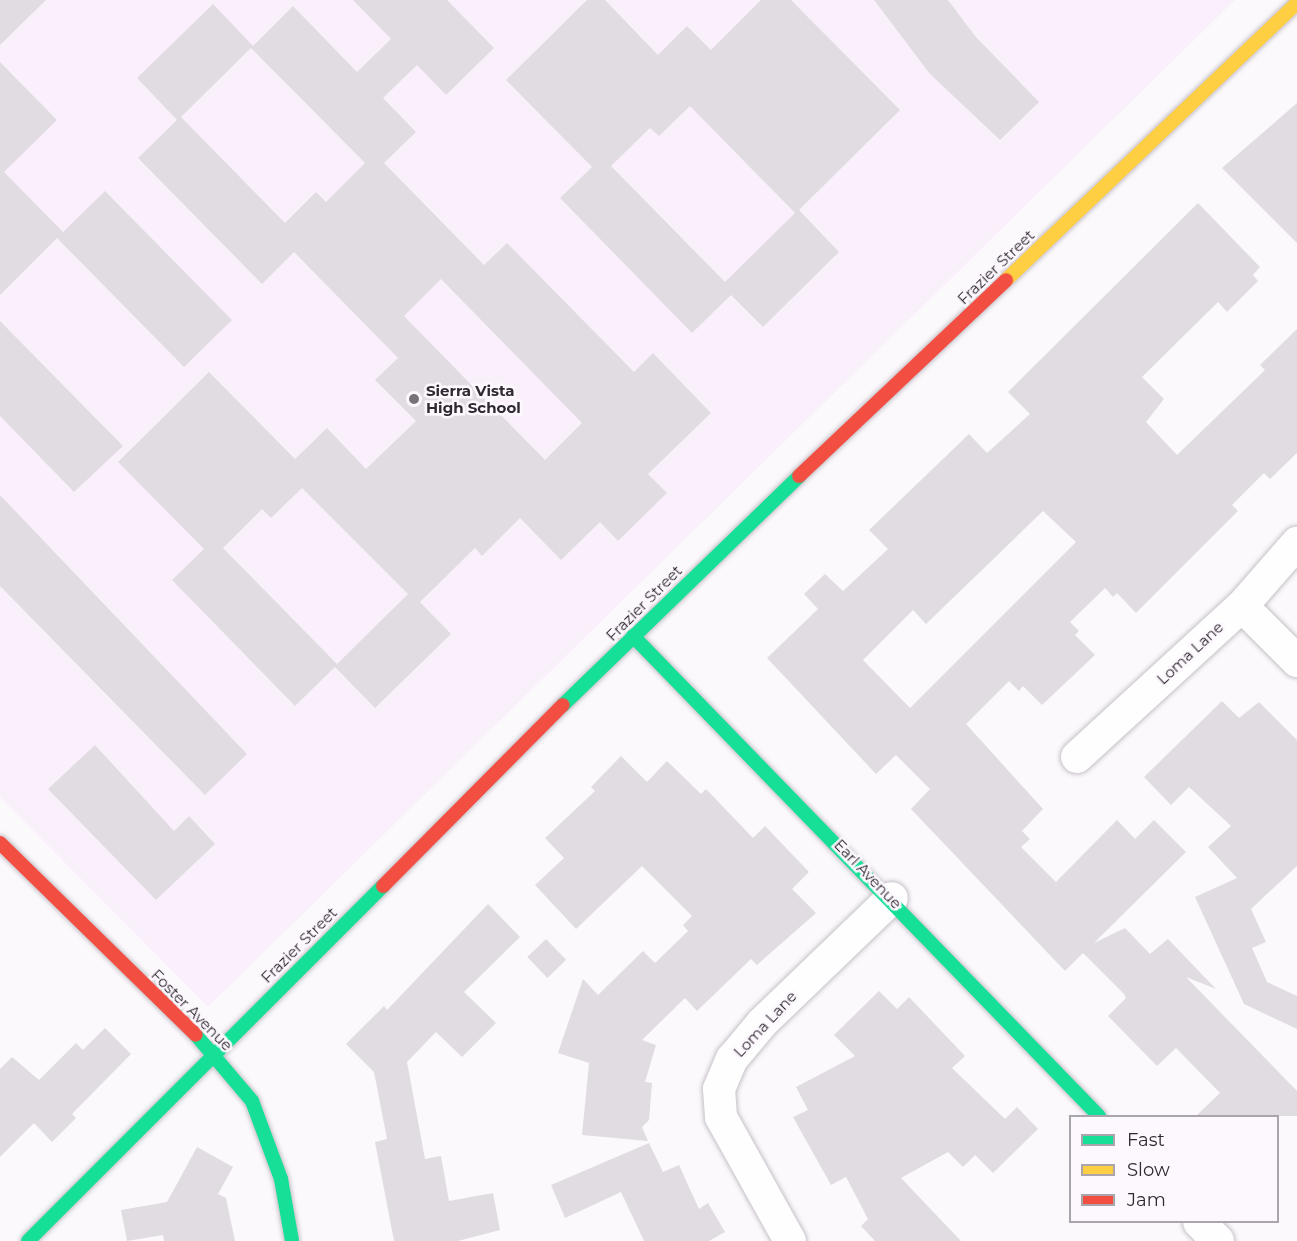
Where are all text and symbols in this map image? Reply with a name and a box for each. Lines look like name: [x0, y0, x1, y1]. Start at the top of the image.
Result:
street label: Frazier Street: [954, 226, 1038, 308]
place label: Sierra Vista High School: [426, 381, 521, 416]
marker: Sierra Vista High School: [407, 392, 421, 406]
street label: Frazier Street: [602, 561, 686, 645]
street label: Loma Lane: [1153, 618, 1227, 688]
street label: Earl Avenue: [831, 836, 905, 912]
street label: Frazier Street: [257, 903, 341, 987]
street label: Foster Avenue: [148, 966, 236, 1054]
street label: Loma Lane: [730, 987, 800, 1061]
legend: [1069, 1115, 1279, 1223]
text: Fast: [1127, 1129, 1165, 1151]
text: Slow: [1127, 1159, 1170, 1181]
text: Jam: [1127, 1189, 1166, 1211]

